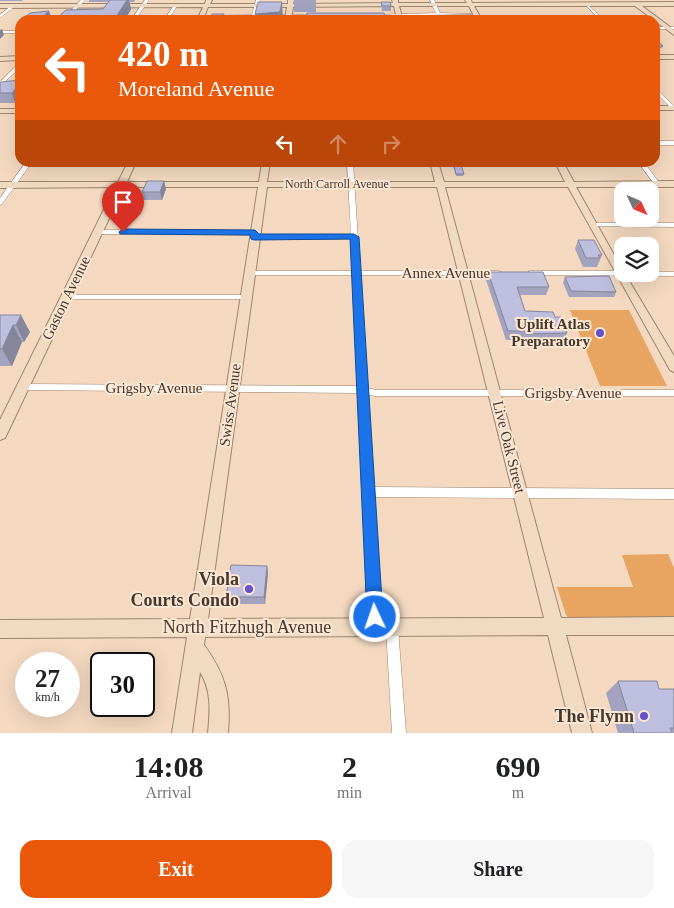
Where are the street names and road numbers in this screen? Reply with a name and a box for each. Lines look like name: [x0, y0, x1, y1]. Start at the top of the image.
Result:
street label: North Carroll Avenue: [285, 177, 389, 191]
street label: Gaston Avenue: [39, 253, 93, 342]
street label: Annex Avenue: [402, 265, 491, 281]
street label: Swiss Avenue: [216, 362, 244, 447]
street label: Grigsby Avenue: [106, 380, 203, 396]
street label: Grigsby Avenue: [525, 385, 622, 401]
street label: Live Oak Street: [490, 399, 528, 496]
street label: North Fitzhugh Avenue: [163, 617, 331, 637]

